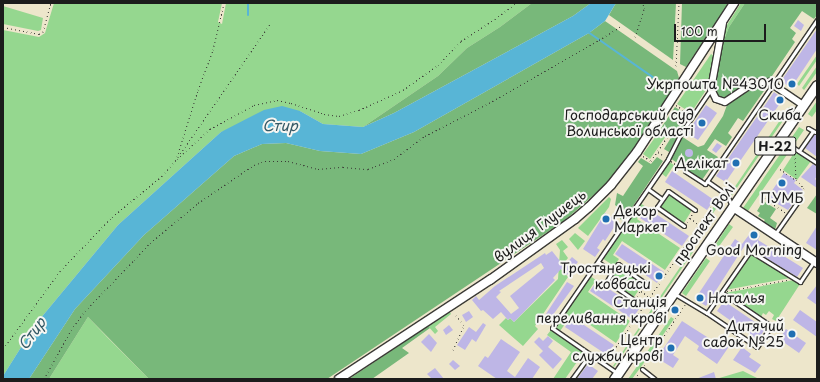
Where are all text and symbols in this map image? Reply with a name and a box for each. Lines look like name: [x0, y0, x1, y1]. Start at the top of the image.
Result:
scale bar: [676, 16, 768, 42]
text: 100 m: [681, 22, 718, 40]
place label: Укрпошта №43010: [646, 76, 784, 92]
marker: Укрпошта №43010: [787, 79, 797, 89]
marker: Скиба: [775, 95, 785, 105]
place label: Господарський суд Волинської області: [564, 107, 694, 140]
place label: Скиба: [758, 107, 802, 123]
water label: Стир: [262, 116, 298, 134]
marker: Господарський суд Волинської області: [697, 118, 707, 128]
road number: Н-22: [754, 135, 796, 157]
place label: Делікат: [675, 155, 728, 171]
marker: Делікат: [731, 158, 741, 168]
marker: ПУМБ: [777, 178, 787, 188]
street label: проспект Волі: [669, 180, 739, 268]
street label: вулиця Глушець: [491, 186, 589, 266]
place label: ПУМБ: [760, 190, 804, 206]
place label: Декор Маркет: [614, 203, 667, 236]
marker: Декор Маркет: [601, 214, 611, 224]
marker: Good Morning: [749, 230, 759, 240]
place label: Good Morning: [706, 242, 802, 258]
place label: Тростянецькі ковбаси: [560, 260, 651, 292]
marker: Тростянецькі ковбаси: [654, 271, 664, 281]
place label: Наталья: [708, 290, 765, 306]
marker: Наталья: [695, 293, 705, 303]
place label: Станція переливання крові: [536, 294, 667, 326]
marker: Станція переливання крові: [670, 305, 680, 315]
water label: Стир: [13, 313, 49, 353]
place label: Дитячий садок №25: [703, 318, 784, 350]
marker: Дитячий садок №25: [787, 329, 797, 339]
place label: Центр служби крові: [572, 332, 663, 364]
marker: Центр служби крові: [666, 343, 676, 353]

